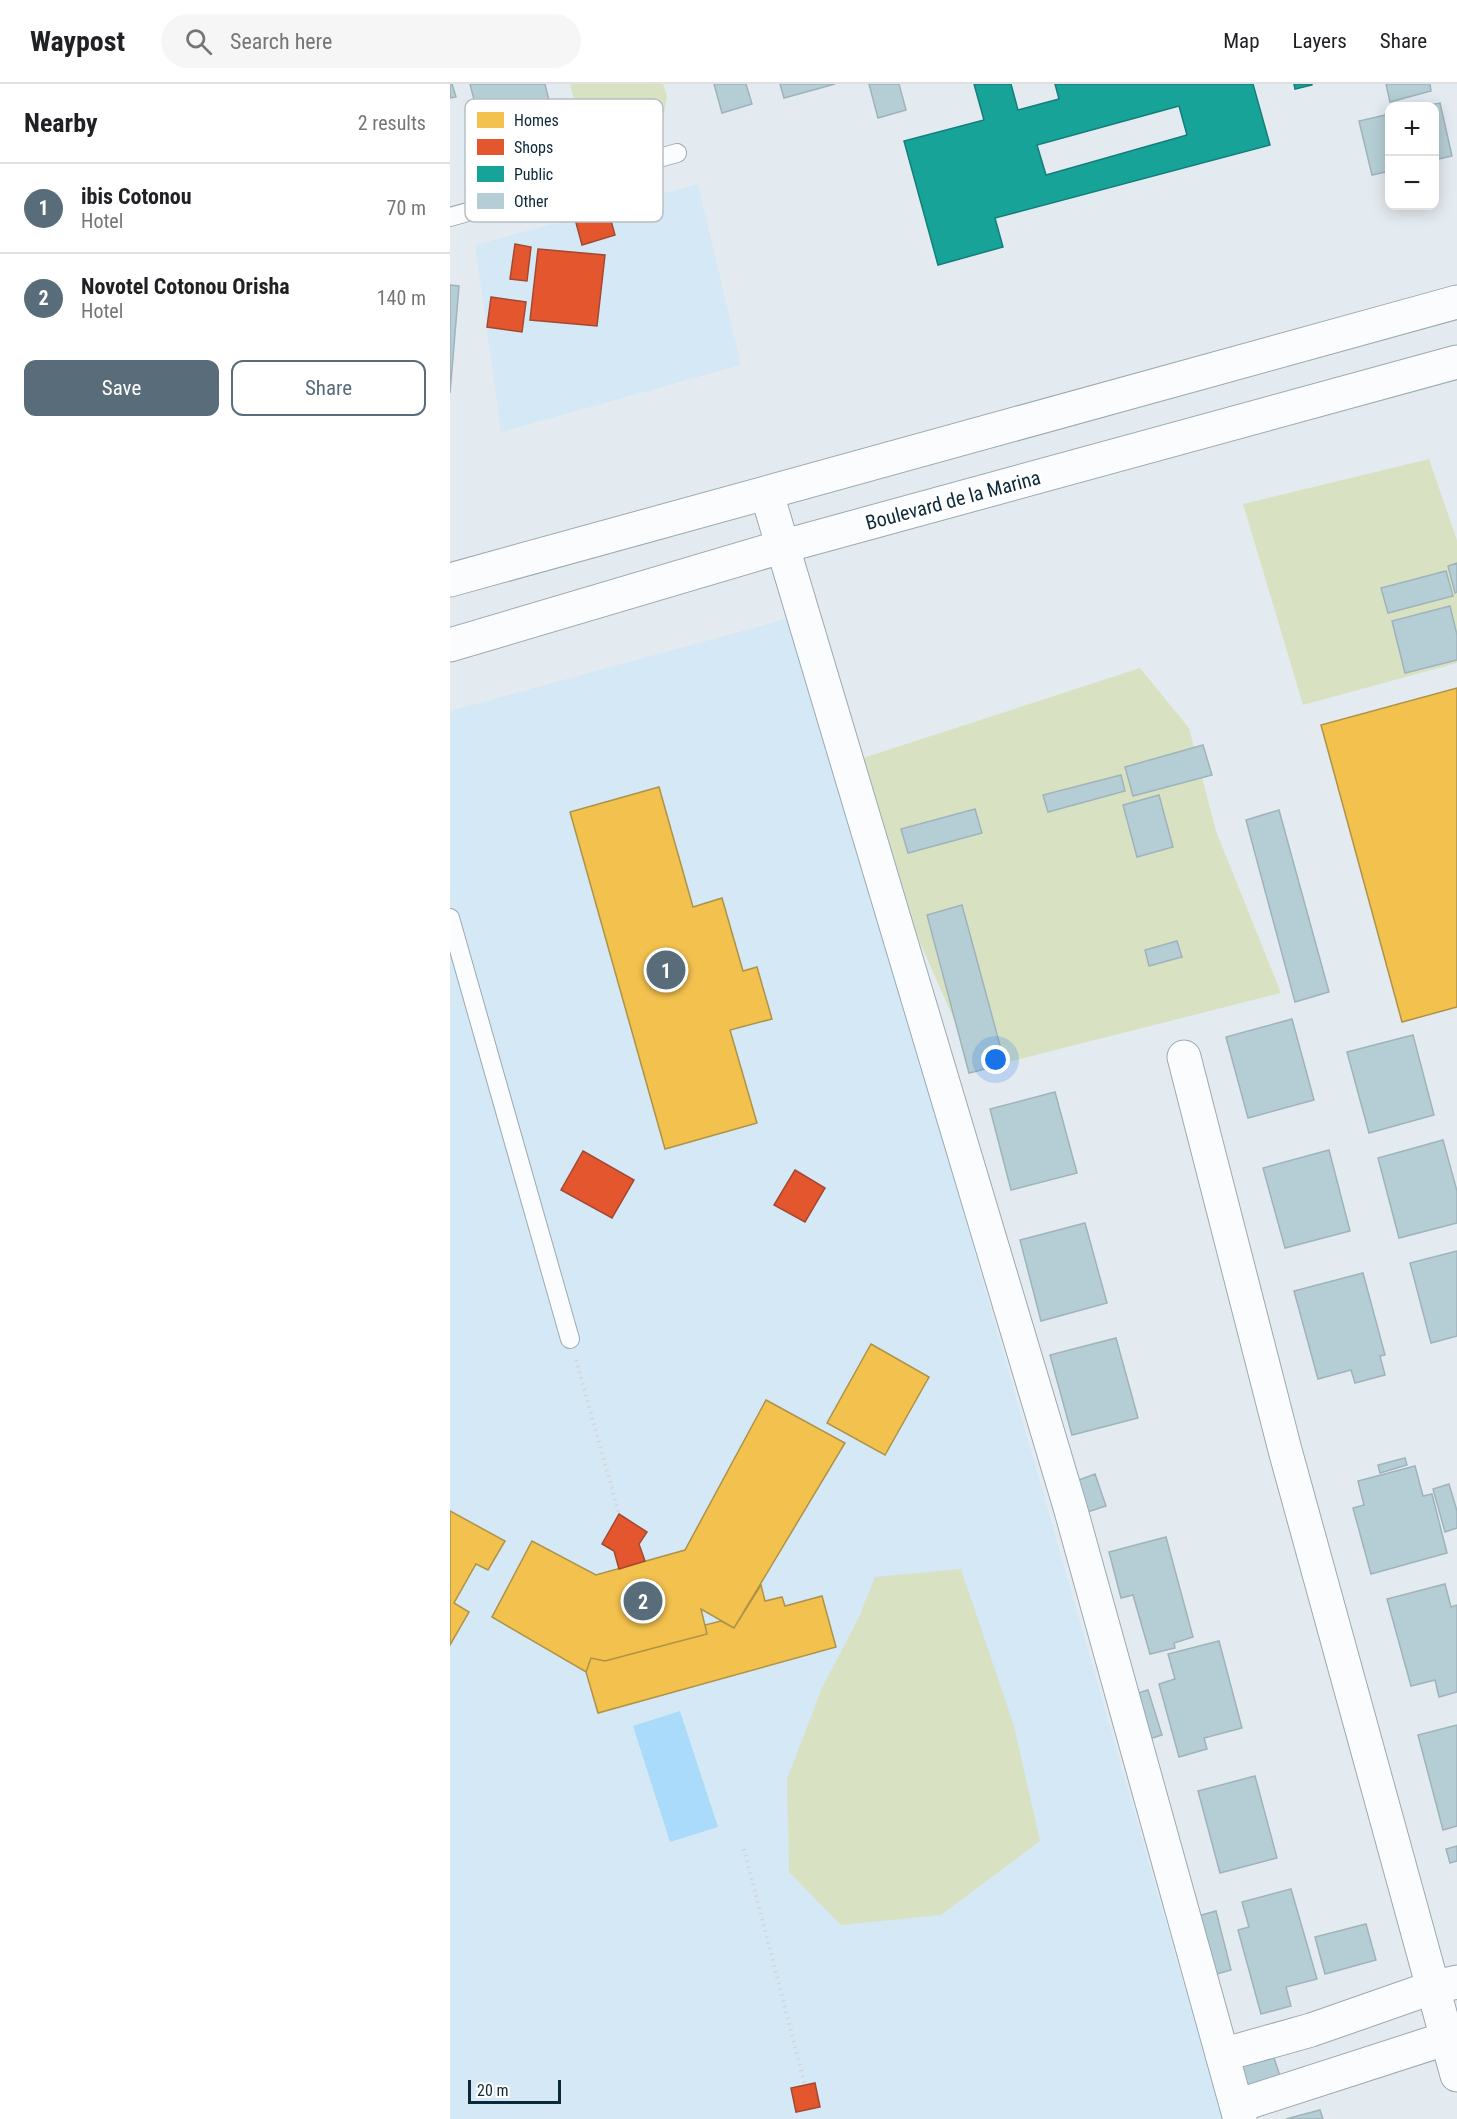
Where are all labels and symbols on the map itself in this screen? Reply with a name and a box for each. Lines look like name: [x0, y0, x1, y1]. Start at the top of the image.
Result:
legend: [465, 99, 663, 222]
text: Homes: [514, 111, 559, 130]
text: Shops: [514, 138, 553, 157]
text: Public: [514, 165, 553, 184]
text: Other: [514, 192, 549, 211]
street label: Boulevard de la Marina: [863, 465, 1043, 535]
pin: 1: [646, 948, 686, 992]
your location: [981, 1045, 1010, 1074]
pin: 2: [624, 1578, 662, 1624]
scale bar: [468, 2077, 561, 2104]

